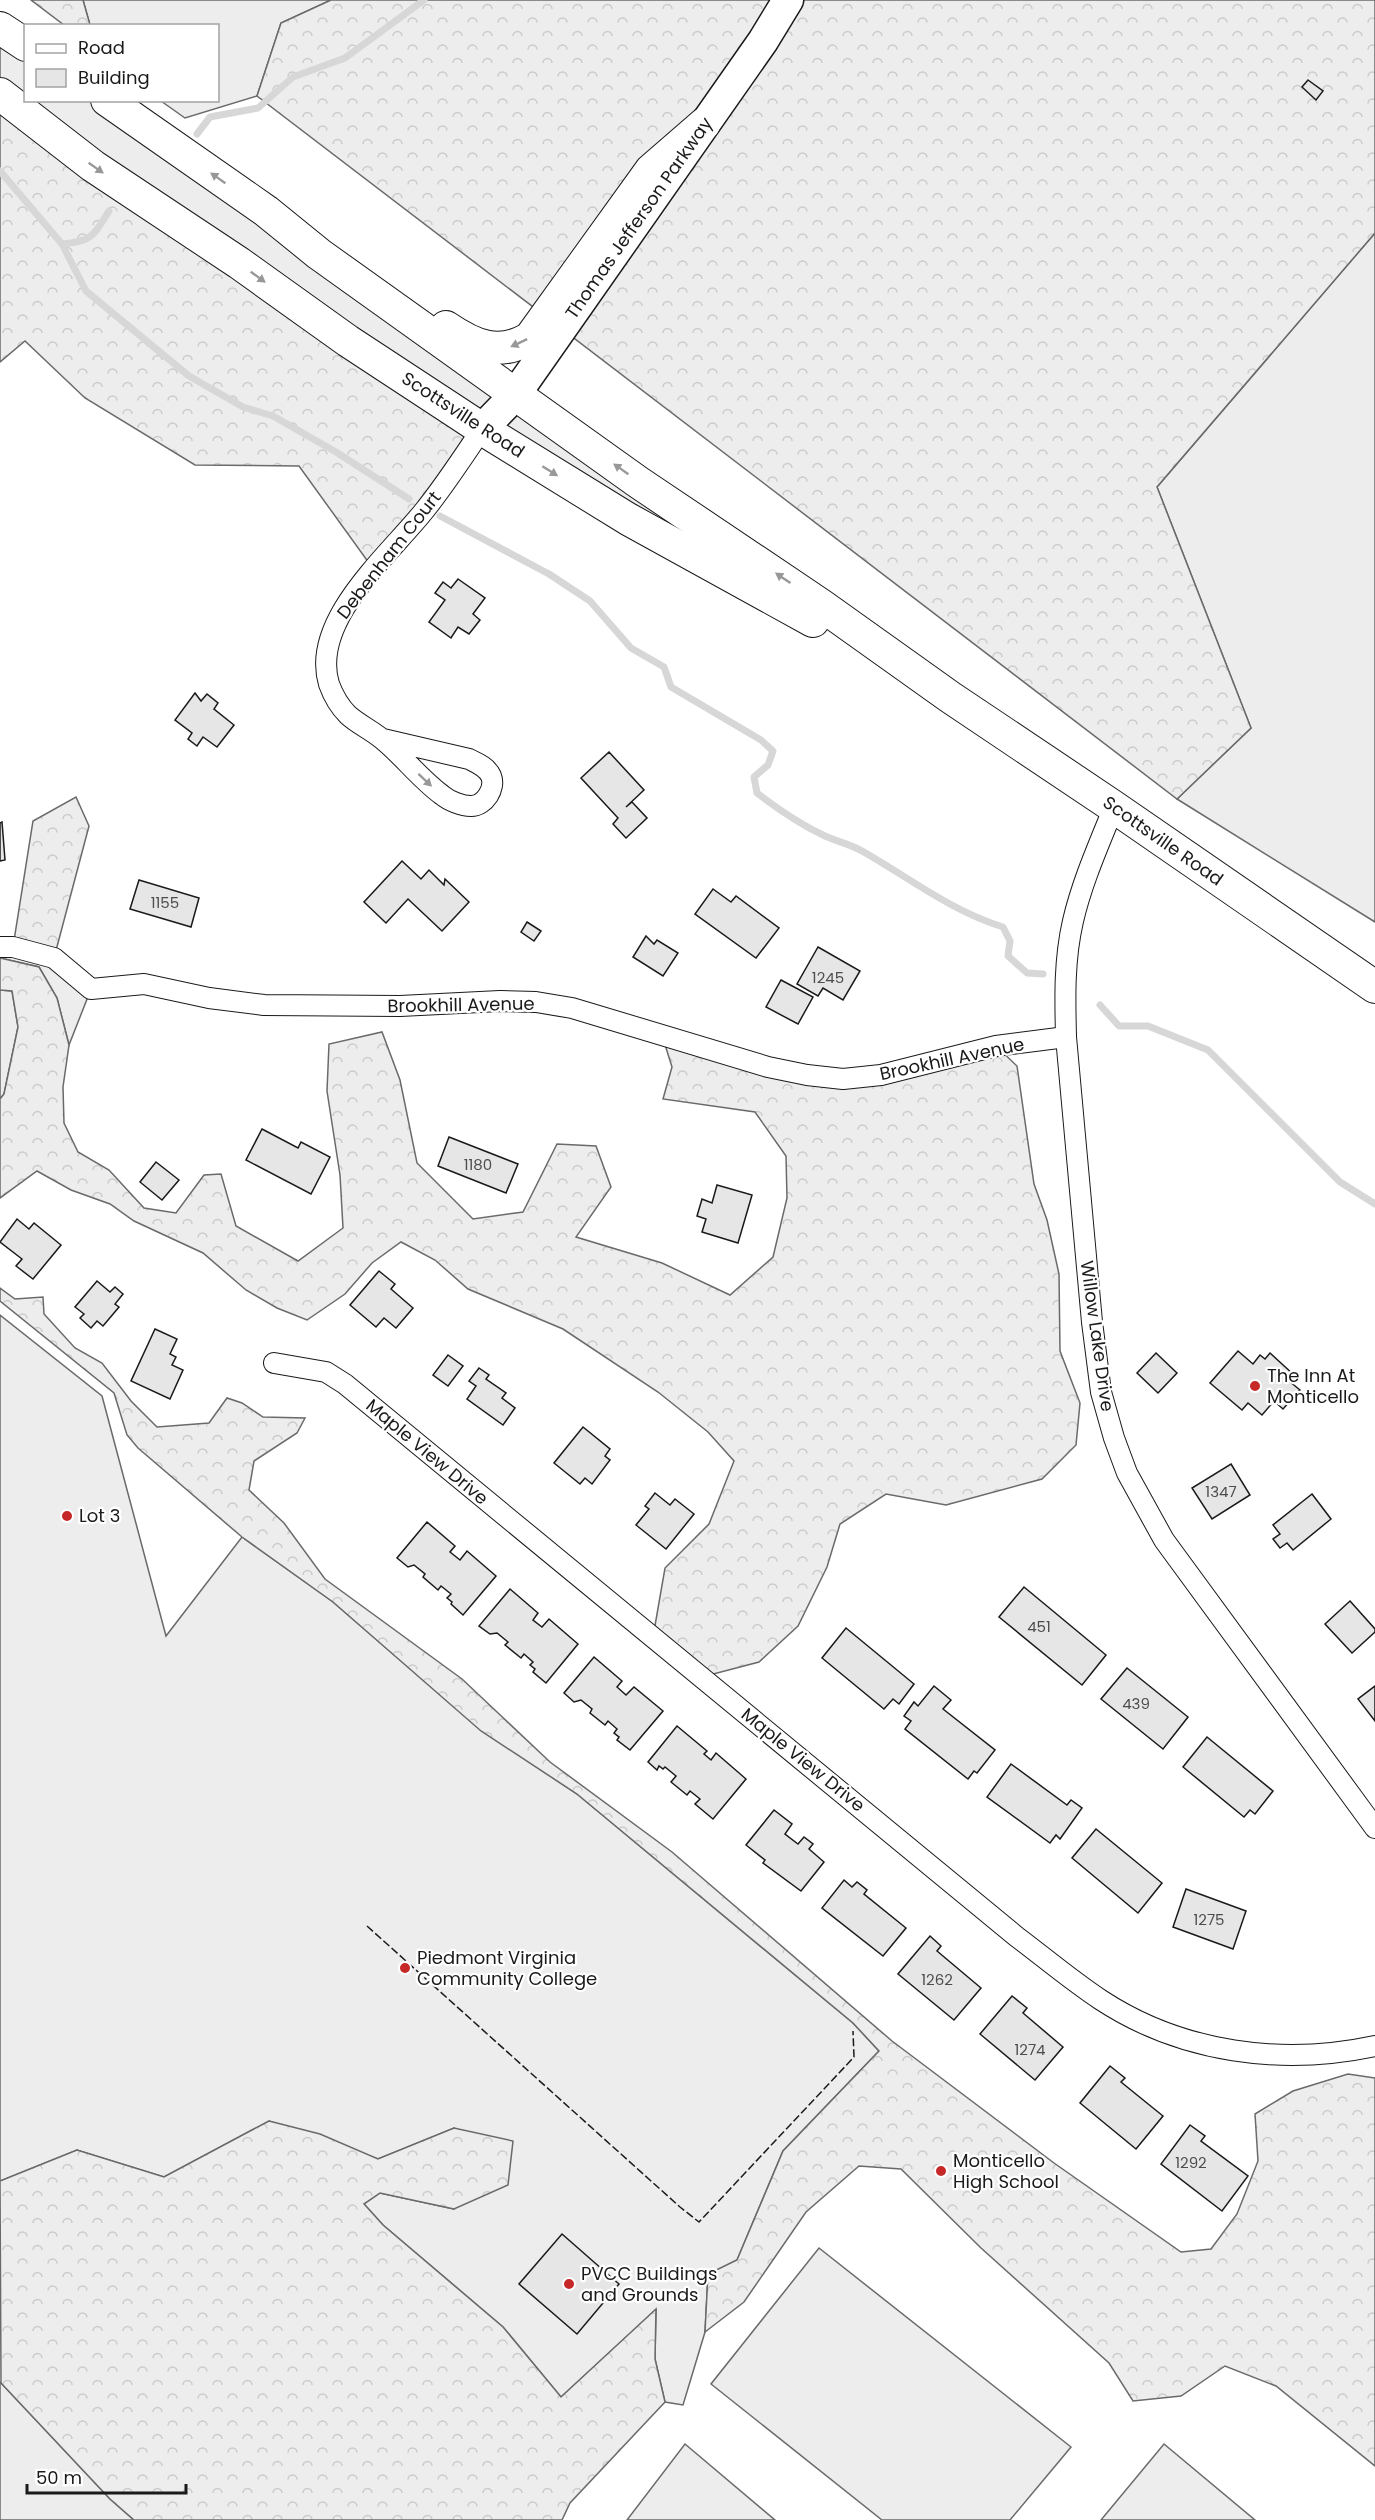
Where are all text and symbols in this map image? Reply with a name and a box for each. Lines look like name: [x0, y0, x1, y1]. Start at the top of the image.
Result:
legend: [24, 24, 219, 102]
text: Road: [78, 35, 125, 60]
text: Building: [78, 65, 150, 90]
street label: Thomas Jefferson Parkway: [559, 112, 718, 324]
one-way arrow: [88, 162, 104, 174]
one-way arrow: [210, 173, 226, 184]
one-way arrow: [251, 270, 266, 282]
one-way arrow: [511, 339, 528, 348]
street label: Scottsville Road: [397, 366, 529, 464]
one-way arrow: [613, 463, 629, 475]
one-way arrow: [542, 466, 558, 477]
street label: Debenham Court: [331, 486, 446, 624]
one-way arrow: [775, 572, 791, 584]
one-way arrow: [418, 772, 432, 786]
street label: Scottsville Road: [1098, 790, 1228, 891]
house number: 1155: [151, 892, 179, 913]
house number: 1245: [812, 967, 844, 988]
street label: Brookhill Avenue: [387, 991, 535, 1018]
street label: Brookhill Avenue: [877, 1031, 1027, 1086]
house number: 1180: [464, 1154, 492, 1175]
street label: Willow Lake Drive: [1075, 1259, 1120, 1413]
place label: The Inn At Monticello: [1267, 1363, 1359, 1409]
marker: The Inn At Monticello: [1248, 1379, 1262, 1393]
street label: Maple View Drive: [361, 1393, 494, 1510]
house number: 1347: [1205, 1481, 1237, 1502]
place label: Lot 3: [79, 1503, 120, 1528]
marker: Lot 3: [60, 1509, 74, 1523]
house number: 451: [1027, 1616, 1051, 1637]
house number: 439: [1122, 1693, 1150, 1714]
street label: Maple View Drive: [736, 1702, 871, 1817]
house number: 1275: [1193, 1909, 1225, 1930]
place label: Piedmont Virginia Community College: [417, 1945, 597, 1991]
marker: Piedmont Virginia Community College: [398, 1961, 412, 1975]
house number: 1262: [921, 1969, 953, 1990]
house number: 1274: [1014, 2039, 1046, 2060]
place label: Monticello High School: [953, 2148, 1059, 2194]
house number: 1292: [1175, 2152, 1207, 2173]
marker: Monticello High School: [934, 2164, 948, 2178]
place label: PVCC Buildings and Grounds: [581, 2261, 717, 2307]
marker: PVCC Buildings and Grounds: [562, 2277, 576, 2291]
scale bar: [27, 2457, 186, 2495]
text: 50 m: [36, 2465, 82, 2490]

